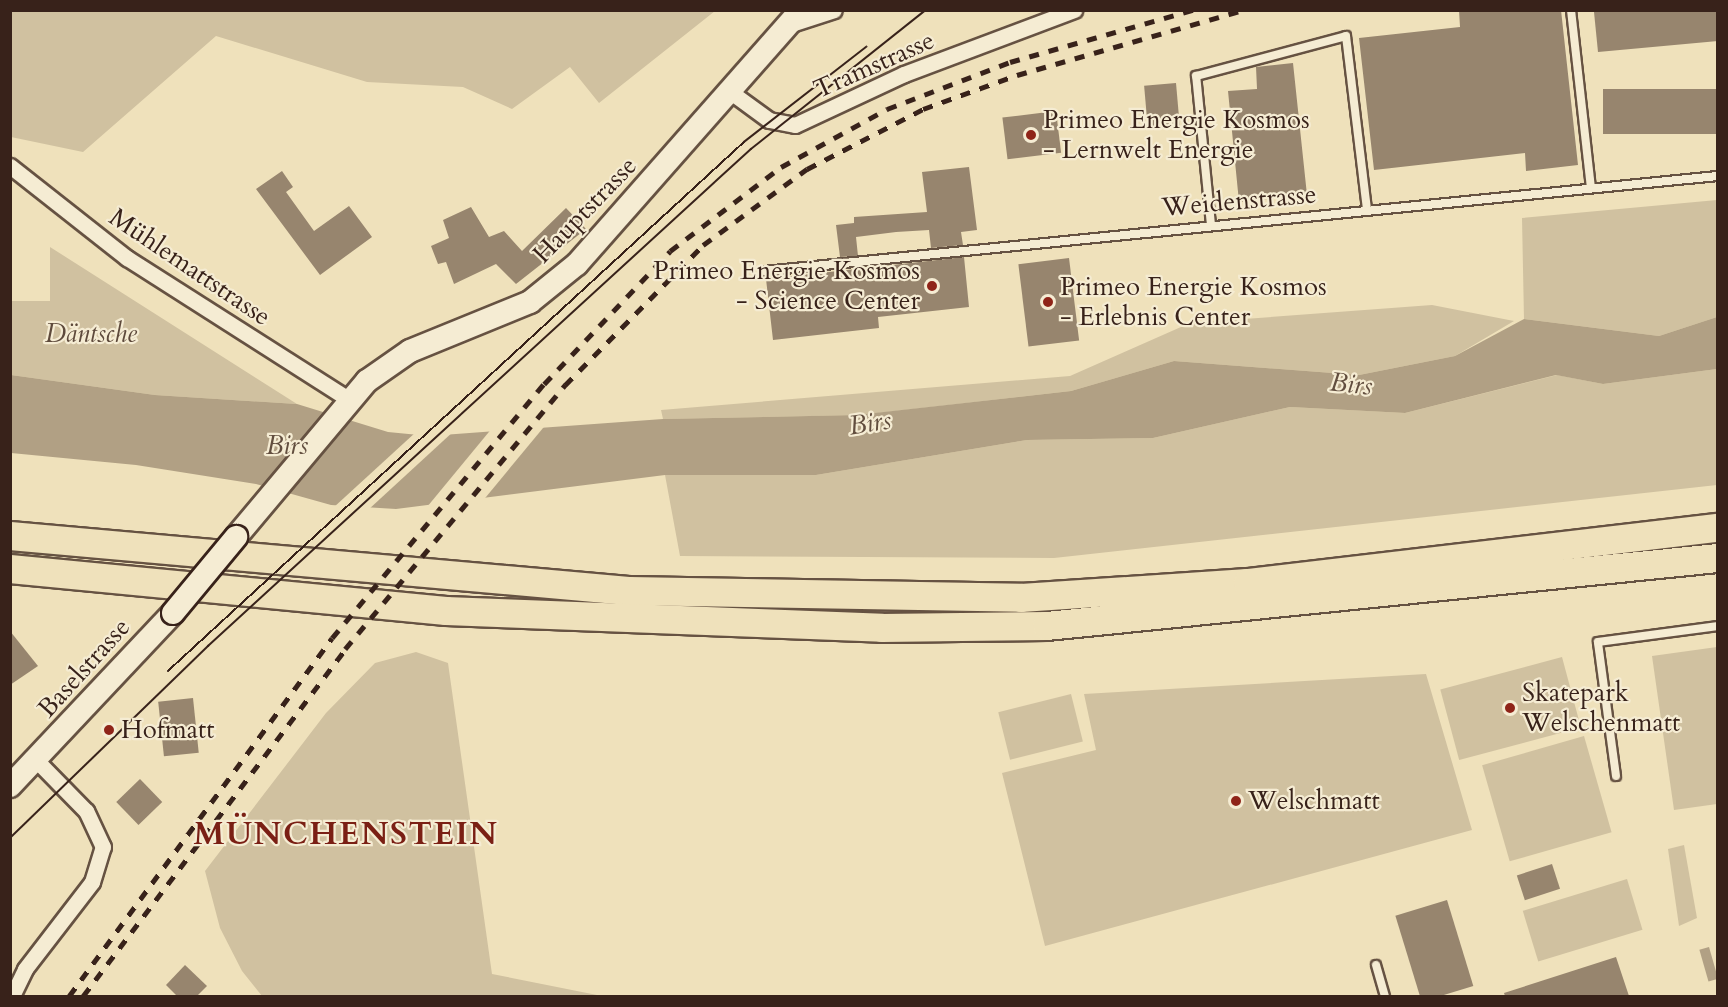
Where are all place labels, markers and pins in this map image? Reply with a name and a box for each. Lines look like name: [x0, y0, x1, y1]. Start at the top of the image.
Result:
place label: Primeo Energie Kosmos - Lernwelt Energie: [1043, 104, 1310, 166]
marker: Primeo Energie Kosmos - Lernwelt Energie: [1024, 128, 1038, 142]
place label: Primeo Energie Kosmos - Science Center: [653, 255, 920, 316]
place label: Primeo Energie Kosmos - Erlebnis Center: [1060, 271, 1327, 332]
marker: Primeo Energie Kosmos - Science Center: [925, 279, 939, 293]
marker: Primeo Energie Kosmos - Erlebnis Center: [1041, 295, 1055, 309]
place label: Skatepark Welschenmatt: [1522, 677, 1680, 738]
marker: Skatepark Welschenmatt: [1503, 701, 1517, 715]
place label: Hofmatt: [121, 714, 214, 746]
marker: Hofmatt: [102, 723, 116, 737]
place label: Welschmatt: [1248, 785, 1380, 817]
marker: Welschmatt: [1229, 794, 1243, 808]

